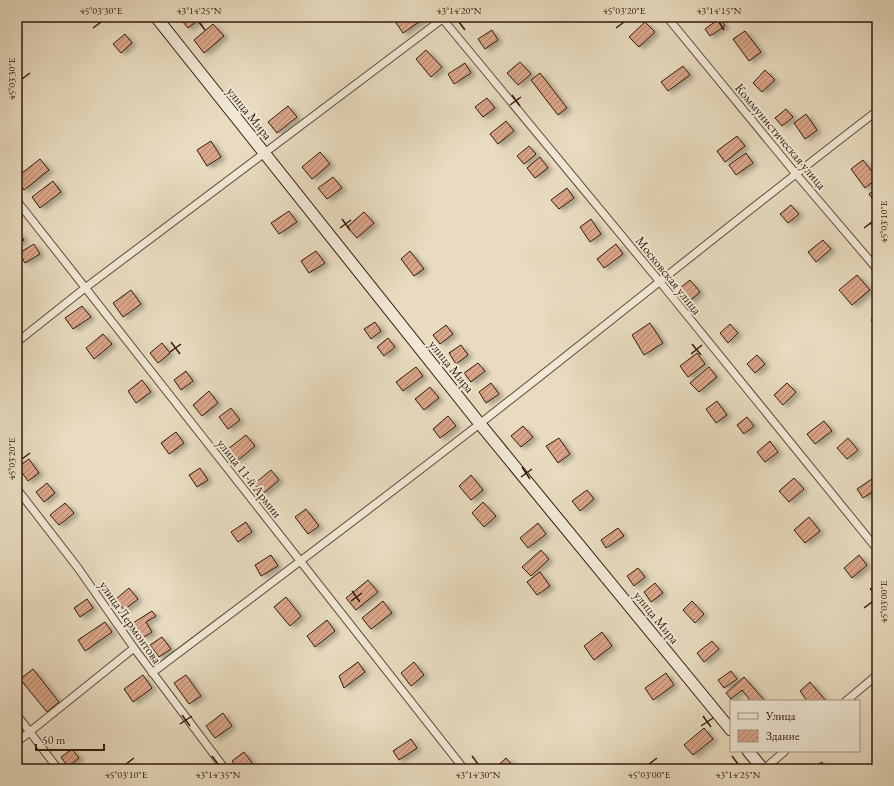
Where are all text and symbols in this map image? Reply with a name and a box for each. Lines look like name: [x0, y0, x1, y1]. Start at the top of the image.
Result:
text: 45°03'30"E: [80, 4, 123, 17]
text: 43°14'25"N: [177, 4, 222, 17]
text: 43°14'20"N: [437, 4, 482, 17]
text: 45°03'20"E: [603, 4, 646, 17]
text: 43°14'15"N: [697, 4, 742, 17]
text: 45°03'30"E: [5, 57, 18, 100]
street label: Коммунистическая улица: [731, 80, 831, 194]
street label: улица Мира: [223, 83, 277, 144]
text: 45°03'10"E: [877, 200, 890, 243]
street label: Московская улица: [632, 233, 706, 319]
street label: улица Мира: [425, 336, 479, 397]
street label: улица 11-й Армии: [213, 435, 286, 521]
text: 45°03'20"E: [5, 437, 18, 480]
street label: улица Лермонтова: [96, 577, 166, 668]
text: 45°03'00"E: [877, 580, 890, 623]
street label: улица Мира: [630, 587, 684, 648]
legend: [730, 700, 860, 752]
text: Улица: [765, 708, 796, 724]
scale bar: [36, 726, 104, 752]
text: Здание: [766, 728, 800, 744]
text: 50 m: [42, 732, 66, 748]
text: 45°03'10"E: [105, 768, 148, 781]
text: 43°14'35"N: [196, 768, 241, 781]
text: 43°14'30"N: [456, 768, 501, 781]
text: 45°03'00"E: [628, 768, 671, 781]
text: 43°14'25"N: [716, 768, 761, 781]

